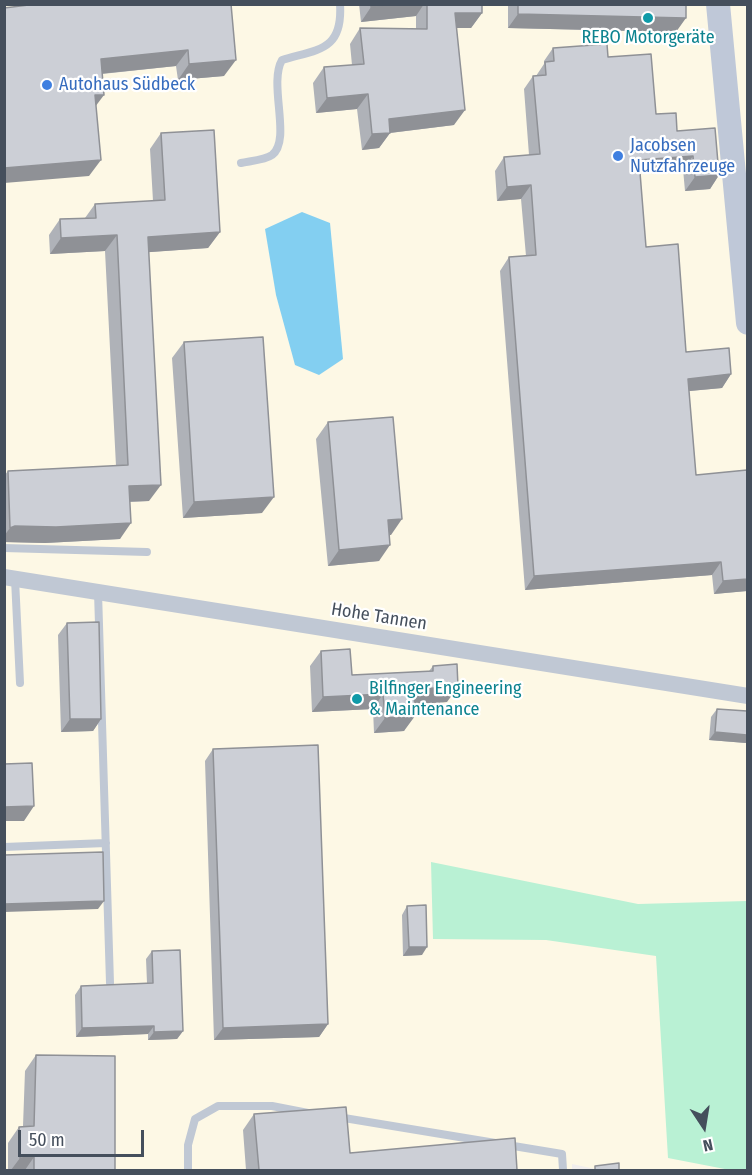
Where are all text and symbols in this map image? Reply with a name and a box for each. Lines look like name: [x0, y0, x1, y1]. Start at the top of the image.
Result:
marker: REBO Motorgeräte: [641, 11, 655, 25]
place label: REBO Motorgeräte: [581, 27, 715, 49]
place label: Autohaus Südbeck: [59, 74, 195, 96]
marker: Autohaus Südbeck: [40, 78, 54, 92]
place label: Jacobsen Nutzfahrzeuge: [630, 135, 735, 178]
marker: Jacobsen Nutzfahrzeuge: [611, 149, 625, 163]
street label: Hohe Tannen: [330, 599, 428, 635]
place label: Bilfinger Engineering & Maintenance: [369, 678, 521, 720]
marker: Bilfinger Engineering & Maintenance: [350, 692, 364, 706]
north arrow: [674, 1097, 734, 1157]
scale bar: [21, 1118, 147, 1156]
text: 50 m: [29, 1129, 65, 1151]
text: N: [701, 1135, 715, 1155]

